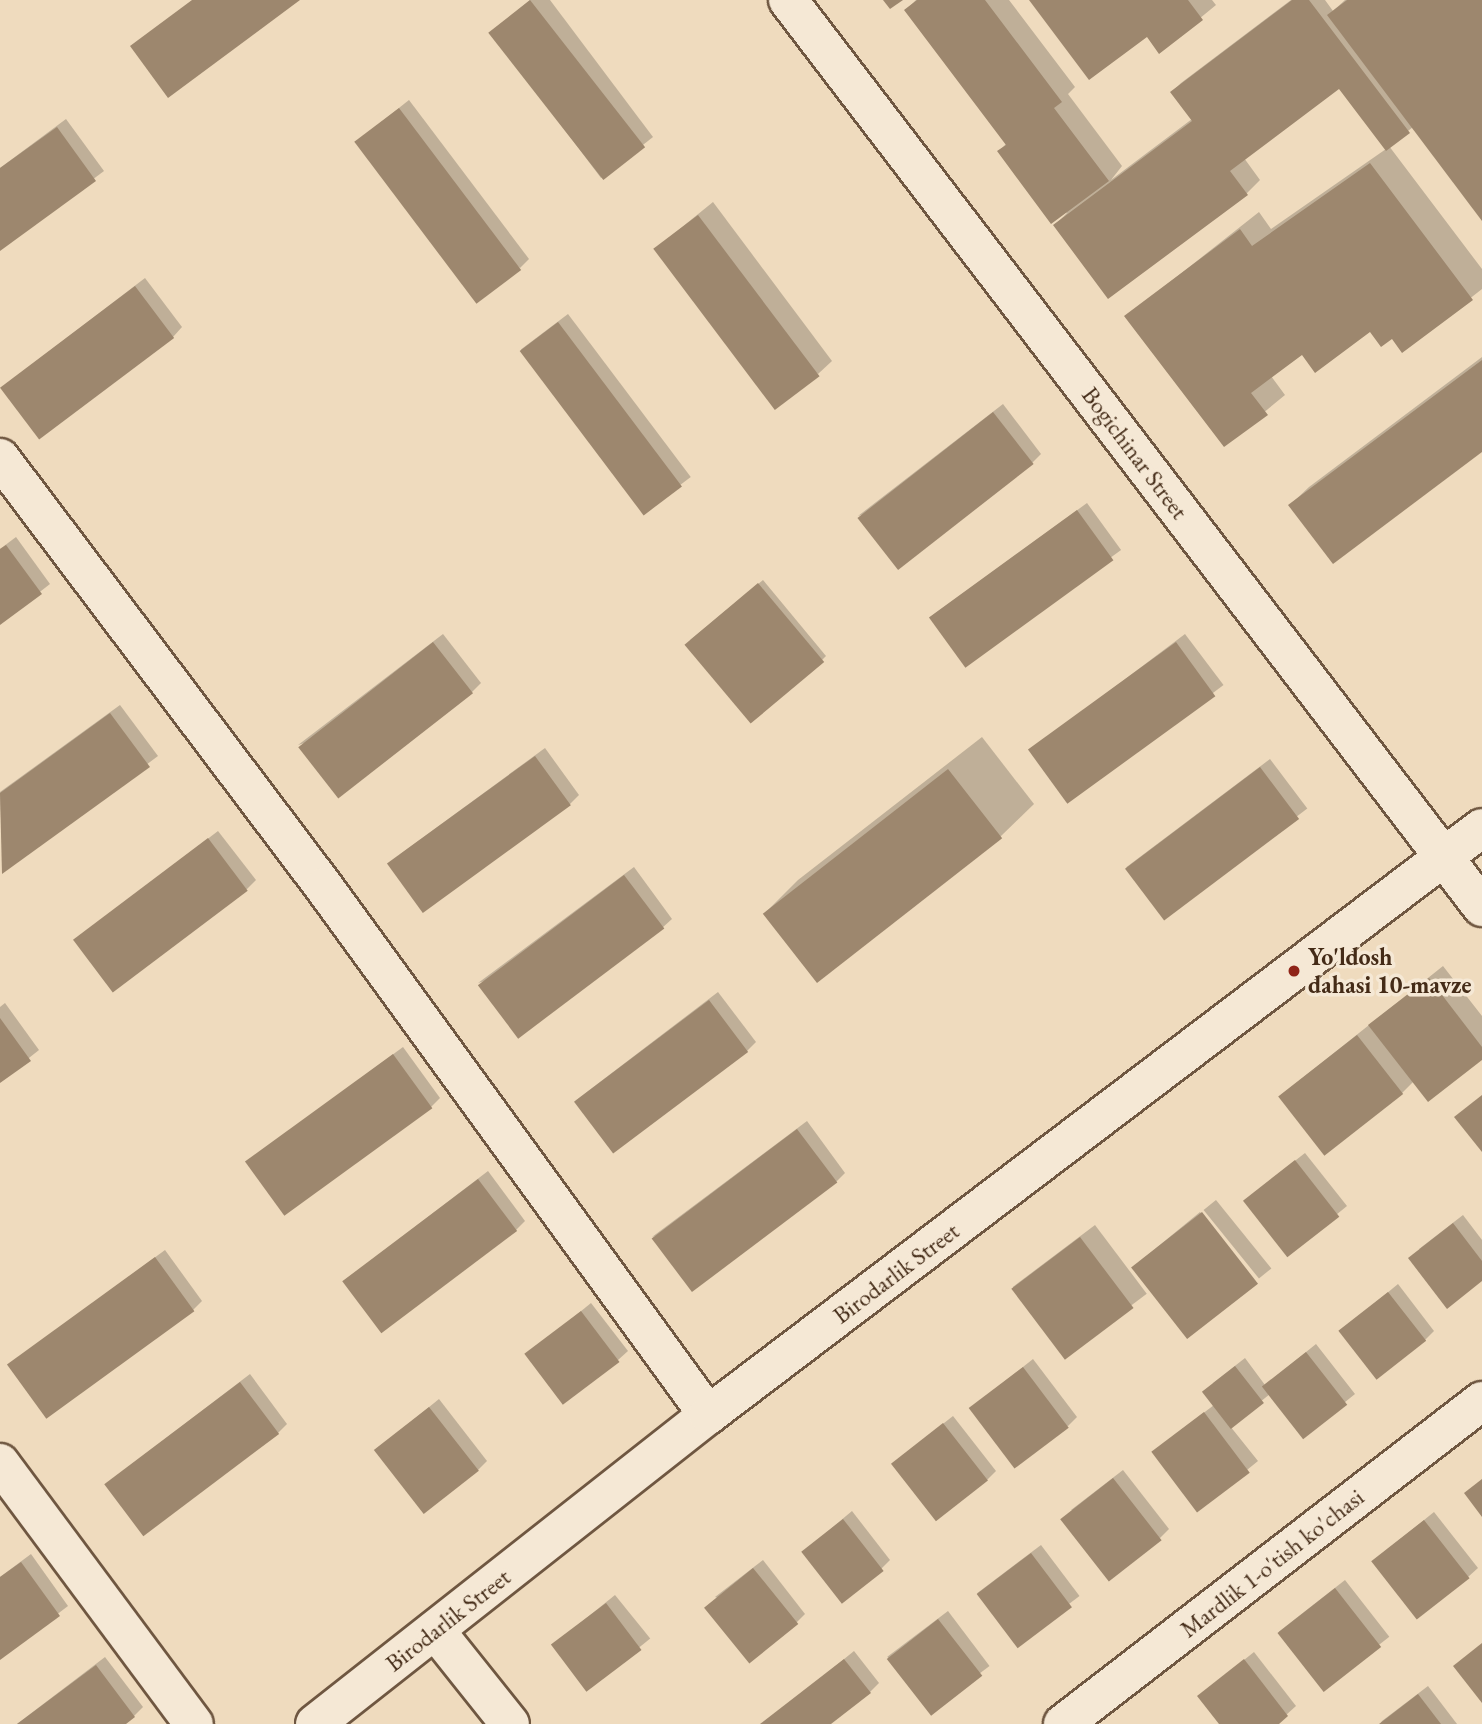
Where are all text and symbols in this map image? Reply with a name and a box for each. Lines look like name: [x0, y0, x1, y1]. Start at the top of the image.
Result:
street label: Bogichinar Street: [1076, 381, 1194, 525]
place label: Yo'ldosh dahasi 10-mavze: [1308, 943, 1471, 999]
marker: Yo'ldosh dahasi 10-mavze: [1286, 963, 1302, 979]
street label: Birodarlik Street: [827, 1216, 965, 1330]
street label: Mardlik 1-o'tish ko'chasi: [1175, 1482, 1369, 1644]
street label: Birodarlik Street: [380, 1562, 516, 1678]

